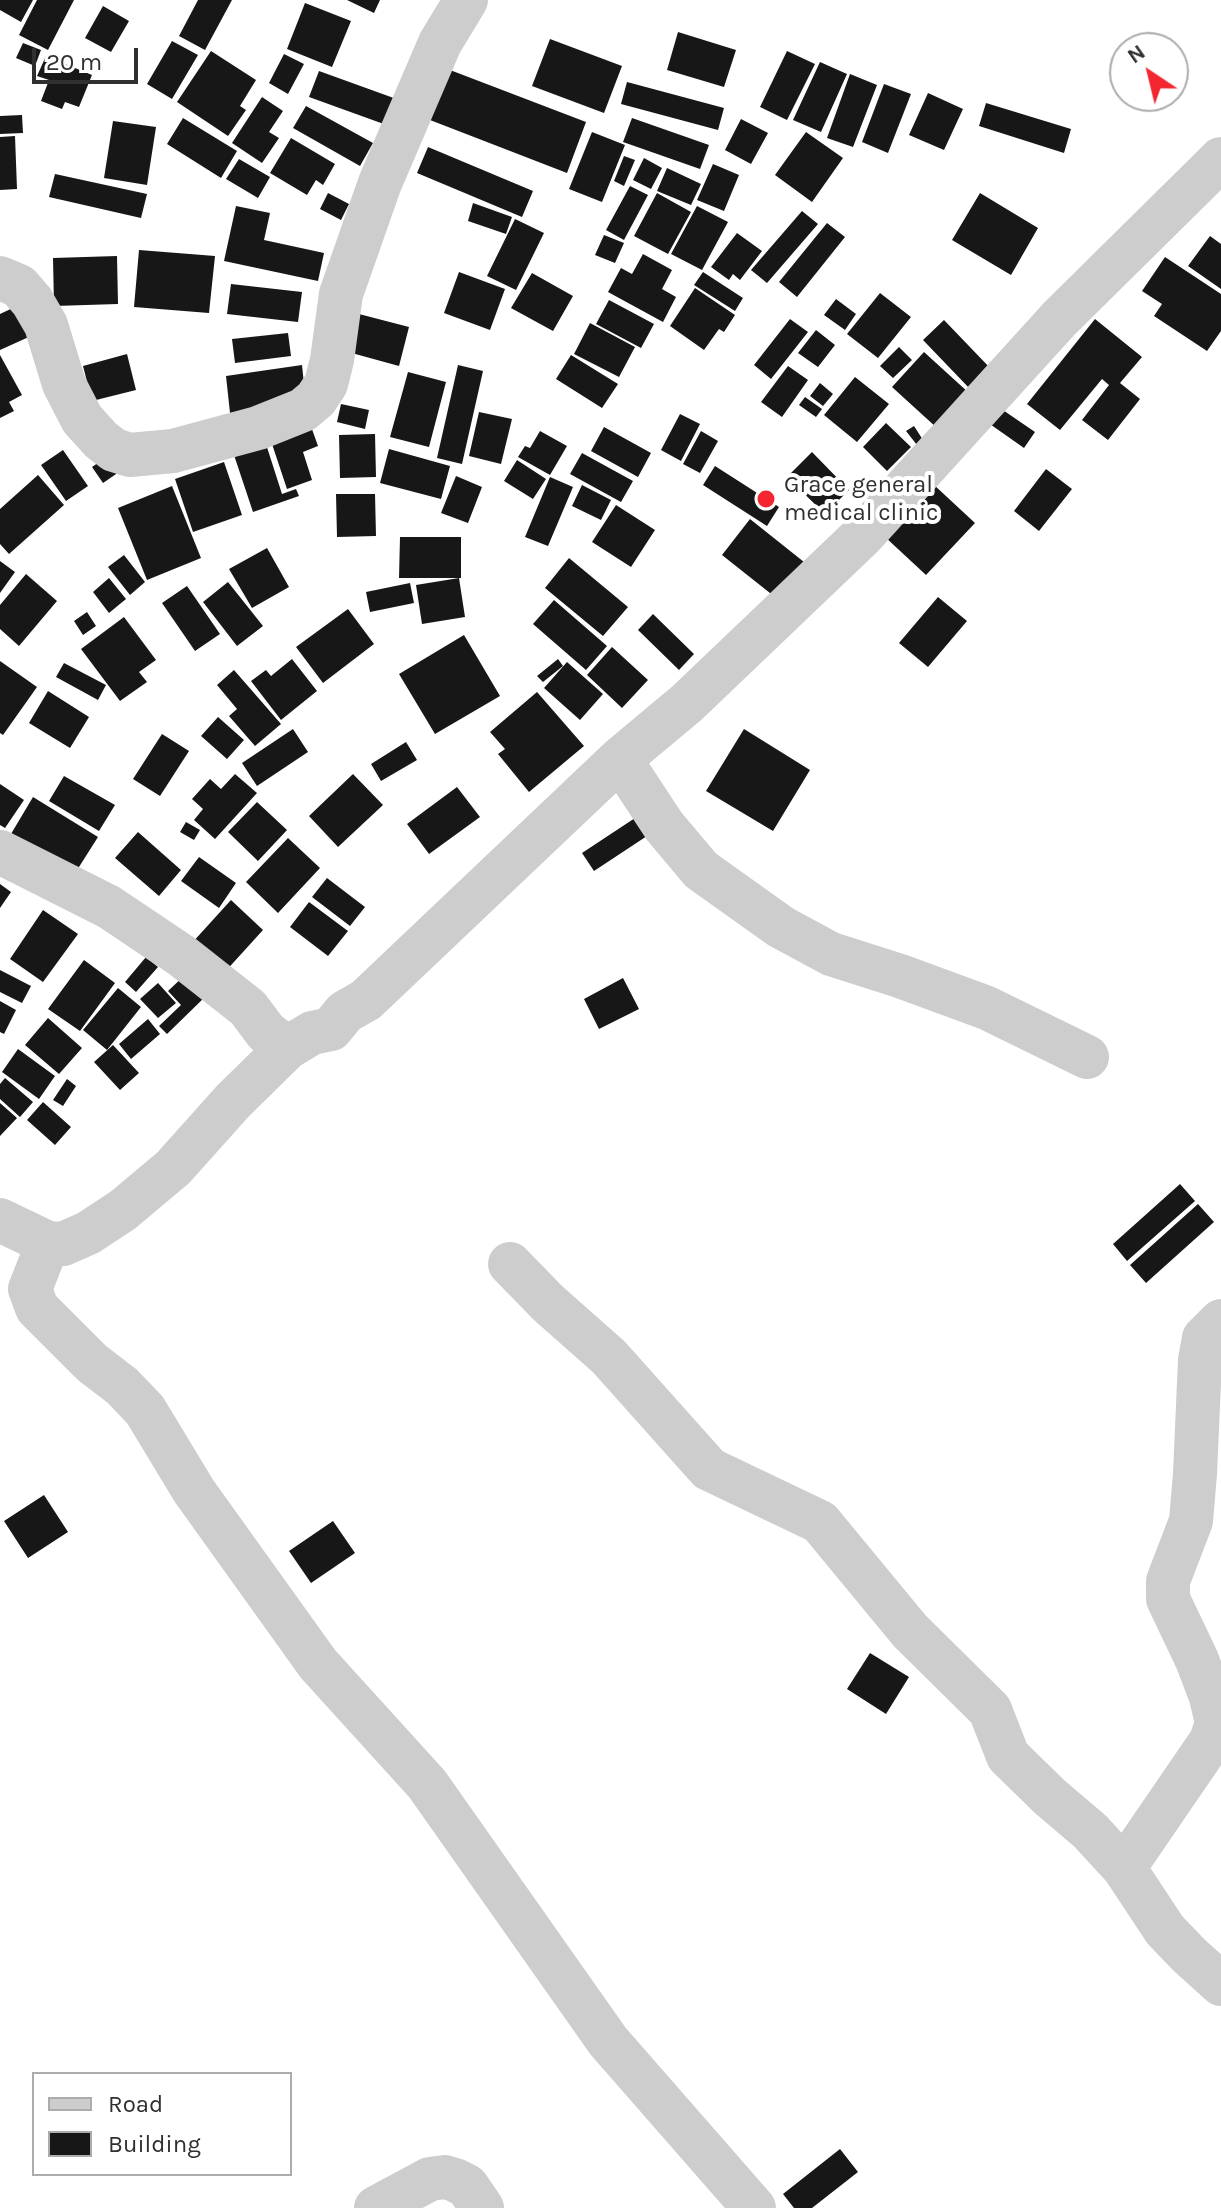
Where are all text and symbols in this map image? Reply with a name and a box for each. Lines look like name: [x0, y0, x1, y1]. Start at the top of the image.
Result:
scale bar: [36, 32, 142, 82]
north arrow: [1109, 32, 1189, 112]
text: N: [1122, 39, 1150, 69]
text: 20 m: [46, 48, 102, 76]
place label: Grace general medical clinic: [784, 471, 938, 527]
marker: Grace general medical clinic: [755, 488, 777, 510]
legend: [32, 2072, 292, 2176]
text: Road: [108, 2090, 163, 2118]
text: Building: [108, 2130, 201, 2158]

